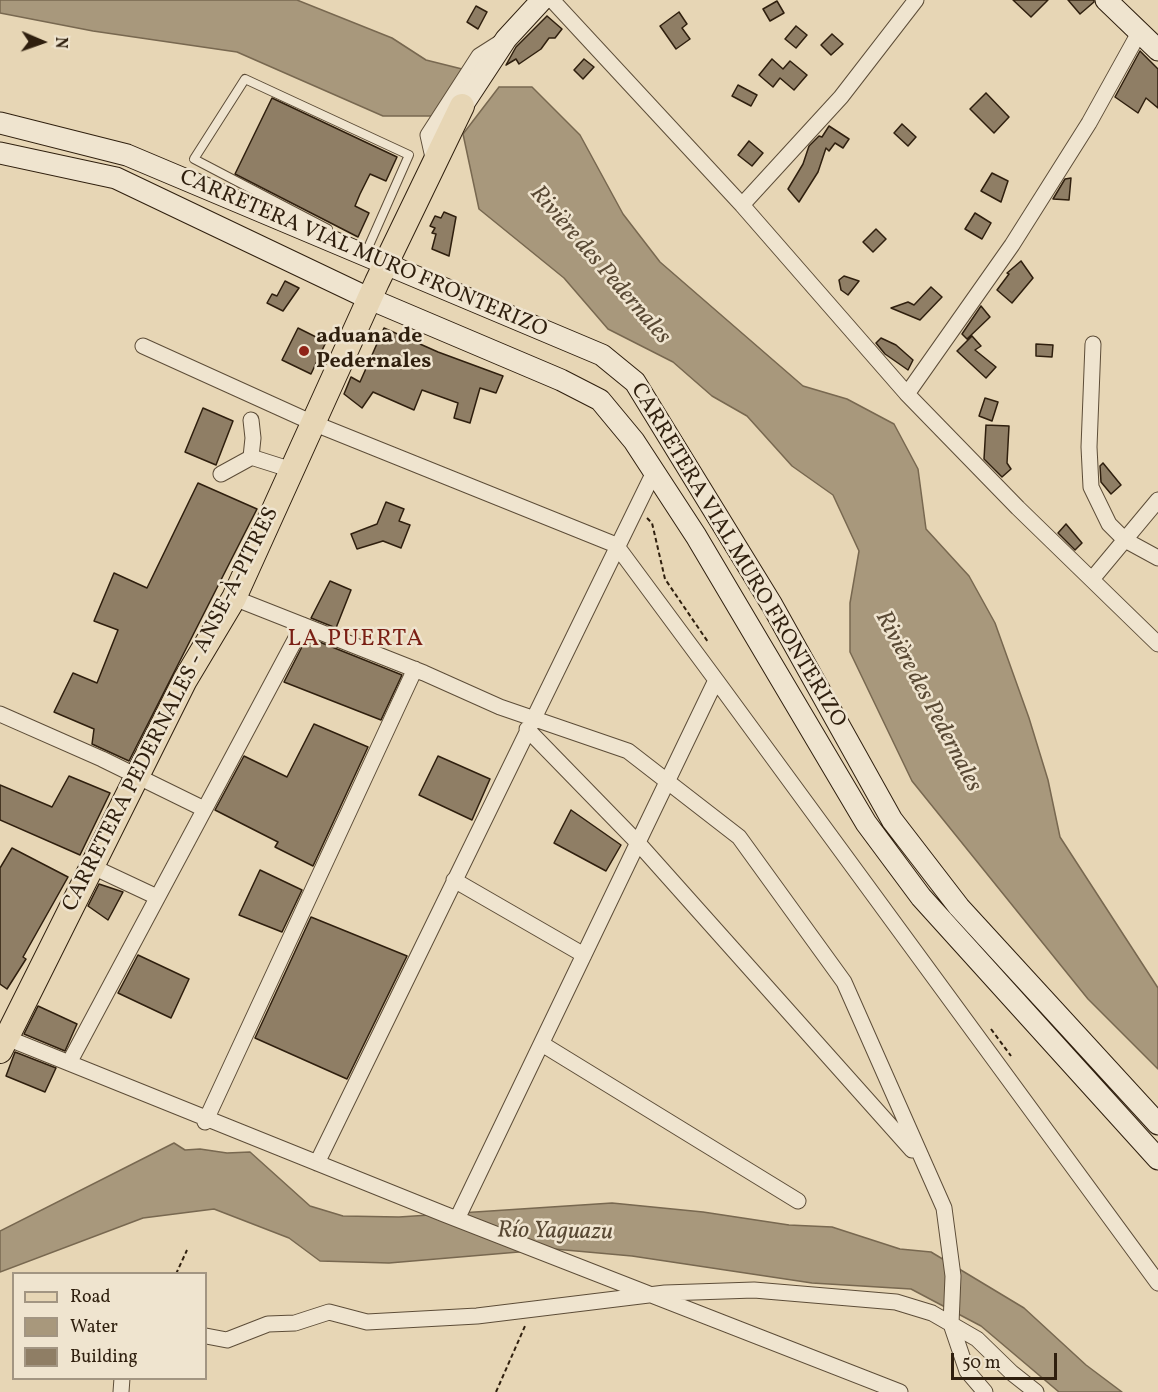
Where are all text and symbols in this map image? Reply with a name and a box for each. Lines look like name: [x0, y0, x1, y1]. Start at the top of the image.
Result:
north arrow: [12, 12, 72, 72]
text: N: [49, 36, 71, 49]
street label: CARRETERA VIAL MURO FRONTERIZO: [175, 165, 551, 345]
water label: Rivière des Pedernales: [522, 181, 676, 351]
place label: aduana de Pedernales: [316, 325, 431, 376]
marker: aduana de Pedernales: [297, 344, 311, 358]
street label: CARRETERA VIAL MURO FRONTERIZO: [623, 379, 851, 733]
street label: CARRETERA PEDERNALES - ANSE-À-PITRES: [58, 503, 286, 917]
water label: Rivière des Pedernales: [867, 607, 987, 797]
district label: LA PUERTA: [287, 627, 425, 655]
water label: Río Yaguazu: [497, 1218, 613, 1248]
legend: [12, 1272, 207, 1380]
text: Road: [70, 1285, 111, 1310]
text: Water: [70, 1315, 118, 1340]
scale bar: [954, 1341, 1060, 1379]
text: Building: [70, 1345, 138, 1370]
text: 50 m: [962, 1351, 1001, 1376]

